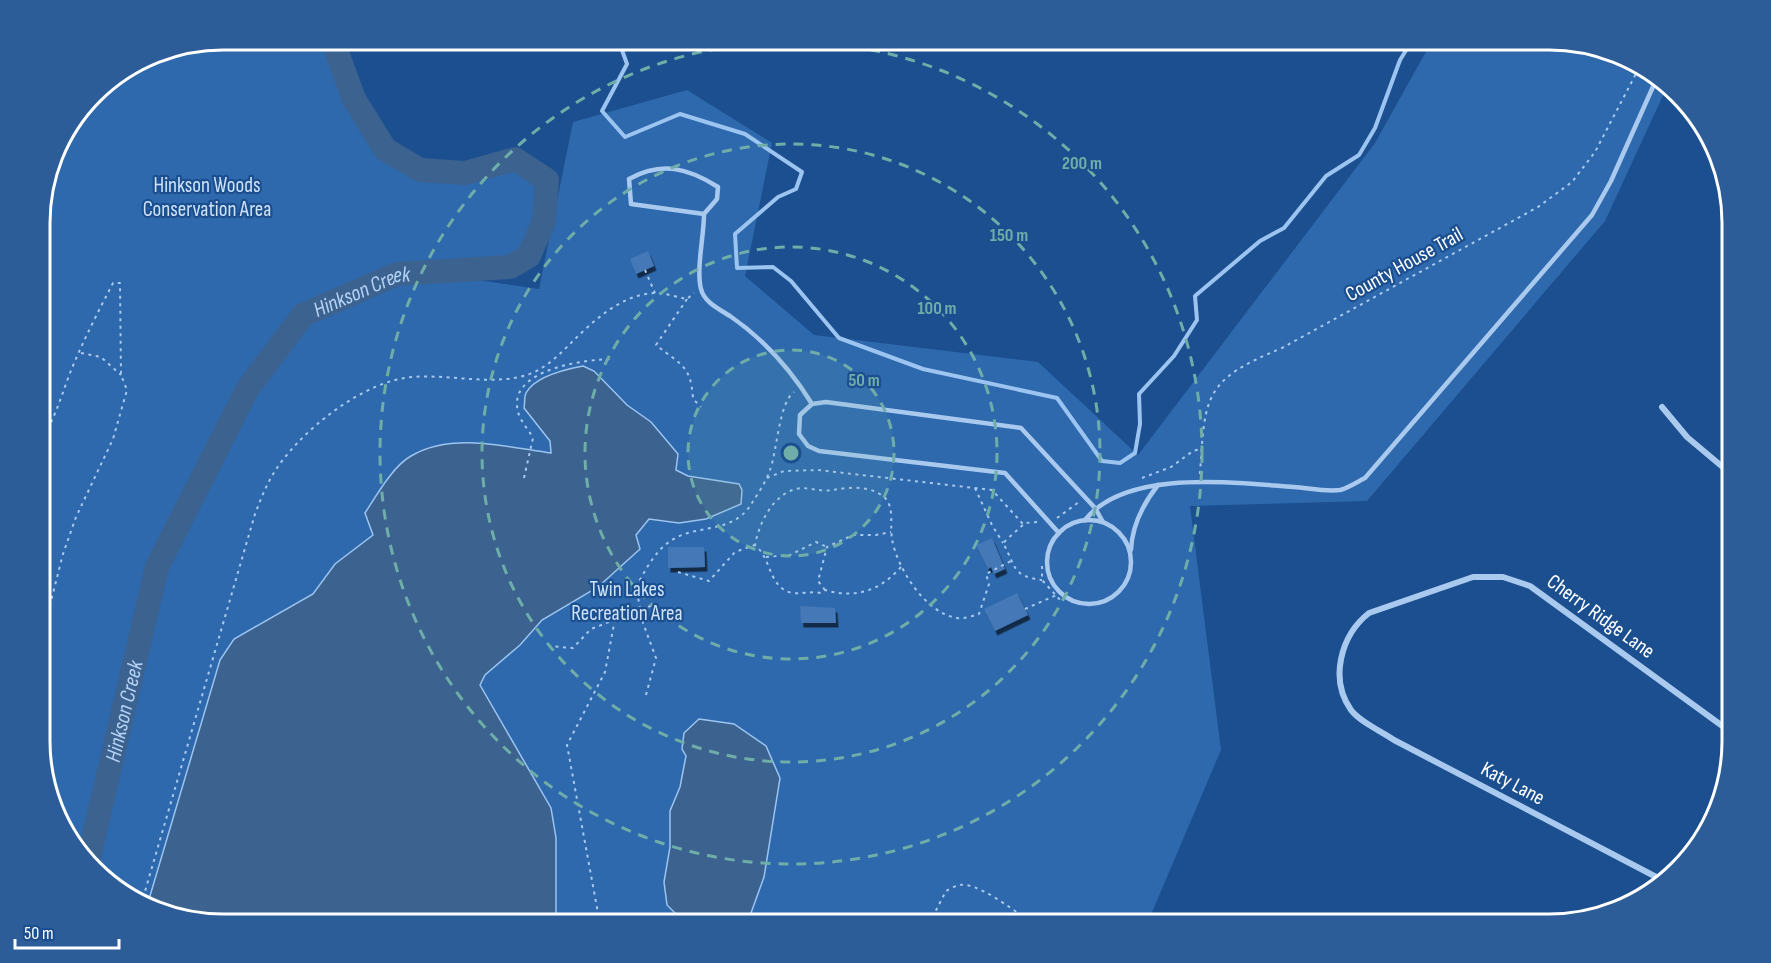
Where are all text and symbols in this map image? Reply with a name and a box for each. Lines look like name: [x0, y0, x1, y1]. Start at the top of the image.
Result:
text: 200 m: [1062, 153, 1102, 174]
park label: Hinkson Woods Conservation Area: [143, 173, 271, 222]
street label: County House Trail: [1341, 222, 1467, 307]
text: 150 m: [990, 225, 1028, 246]
water label: Hinkson Creek: [309, 261, 412, 324]
text: 100 m: [918, 298, 957, 319]
text: 50 m: [848, 370, 880, 391]
centre of rings: [781, 443, 801, 463]
street label: Cherry Ridge Lane: [1542, 569, 1659, 664]
park label: Twin Lakes Recreation Area: [571, 577, 683, 626]
water label: Hinkson Creek: [100, 657, 150, 765]
street label: Katy Lane: [1477, 756, 1549, 811]
scale bar: [15, 912, 118, 950]
text: 50 m: [24, 923, 54, 944]

